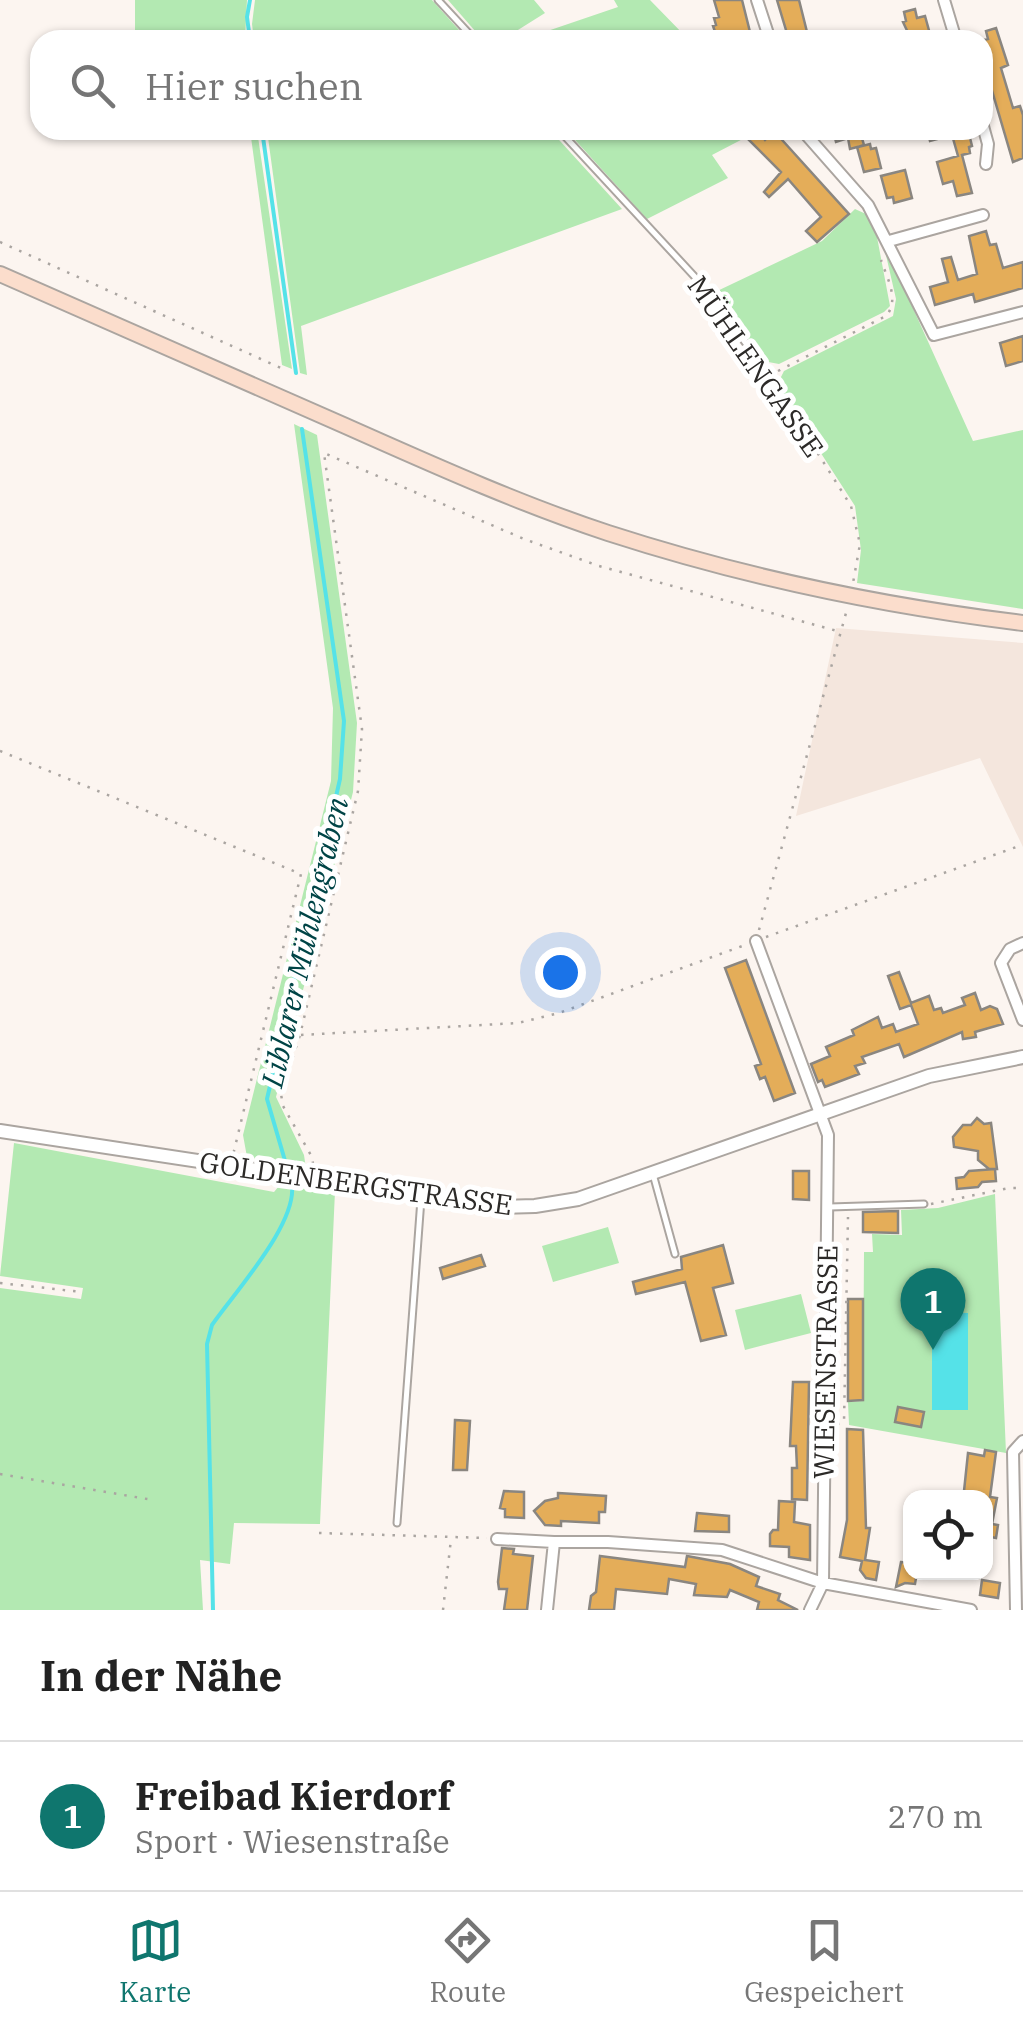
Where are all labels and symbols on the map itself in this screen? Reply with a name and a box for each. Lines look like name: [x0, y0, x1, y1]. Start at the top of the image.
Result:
street label: MÜHLENGASSE: [680, 268, 832, 464]
water label: Liblarer Mühlengraben: [251, 793, 356, 1092]
your location: [535, 947, 586, 998]
street label: GOLDENBERGSTRASSE: [197, 1143, 515, 1223]
street label: WIESENSTRASSE: [804, 1245, 846, 1479]
pin: 1: [900, 1268, 966, 1350]

